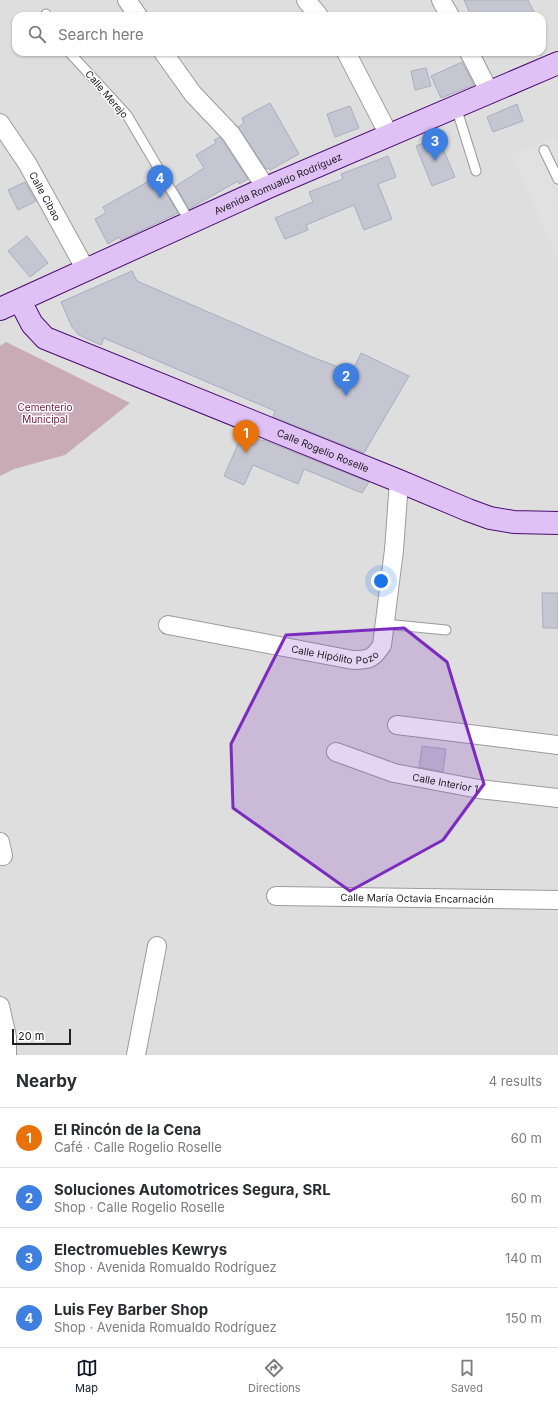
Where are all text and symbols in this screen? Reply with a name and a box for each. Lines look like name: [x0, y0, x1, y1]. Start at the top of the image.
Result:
search box: [12, 12, 546, 56]
icon: search: [26, 23, 48, 45]
text: Search here: [58, 25, 144, 44]
street label: Calle Merejo: [83, 68, 131, 120]
pin: 3: [422, 128, 448, 161]
street label: Avenida Romualdo Rodríguez: [212, 150, 344, 217]
pin: 4: [147, 165, 173, 198]
street label: Calle Cibao: [27, 169, 64, 223]
pin: 2: [333, 363, 359, 396]
park label: Cementerio Municipal: [18, 401, 72, 425]
pin: 1: [233, 420, 259, 453]
street label: Calle Rogelio Roselle: [275, 426, 371, 474]
your location: [371, 571, 391, 591]
street label: Calle Hipólito Pozo: [290, 642, 381, 666]
street label: Calle Interior 1: [411, 771, 479, 795]
street label: Calle María Octavia Encarnación: [340, 891, 494, 905]
scale bar: [12, 1027, 71, 1046]
text: 20 m: [18, 1029, 44, 1043]
text: Nearby: [16, 1071, 77, 1091]
text: 4 results: [489, 1073, 542, 1089]
text: El Rincón de la Cena: [54, 1120, 201, 1139]
text: 1: [26, 1130, 32, 1146]
text: 60 m: [511, 1130, 542, 1146]
text: Café · Calle Rogelio Roselle: [54, 1139, 222, 1155]
text: Soluciones Automotrices Segura, SRL: [54, 1180, 331, 1199]
text: 2: [25, 1190, 33, 1206]
text: 60 m: [511, 1190, 542, 1206]
text: Shop · Calle Rogelio Roselle: [54, 1199, 225, 1215]
text: Electromuebles Kewrys: [54, 1240, 227, 1259]
text: 3: [25, 1250, 33, 1266]
text: 140 m: [505, 1250, 542, 1266]
text: Shop · Avenida Romualdo Rodríguez: [54, 1259, 277, 1275]
text: Luis Fey Barber Shop: [54, 1300, 208, 1319]
text: 4: [25, 1310, 33, 1326]
text: 150 m: [506, 1310, 542, 1326]
text: Shop · Avenida Romualdo Rodríguez: [54, 1319, 277, 1335]
tab: Map: [75, 1357, 98, 1395]
tab: Directions: [248, 1357, 301, 1395]
tab: Saved: [451, 1357, 483, 1395]

